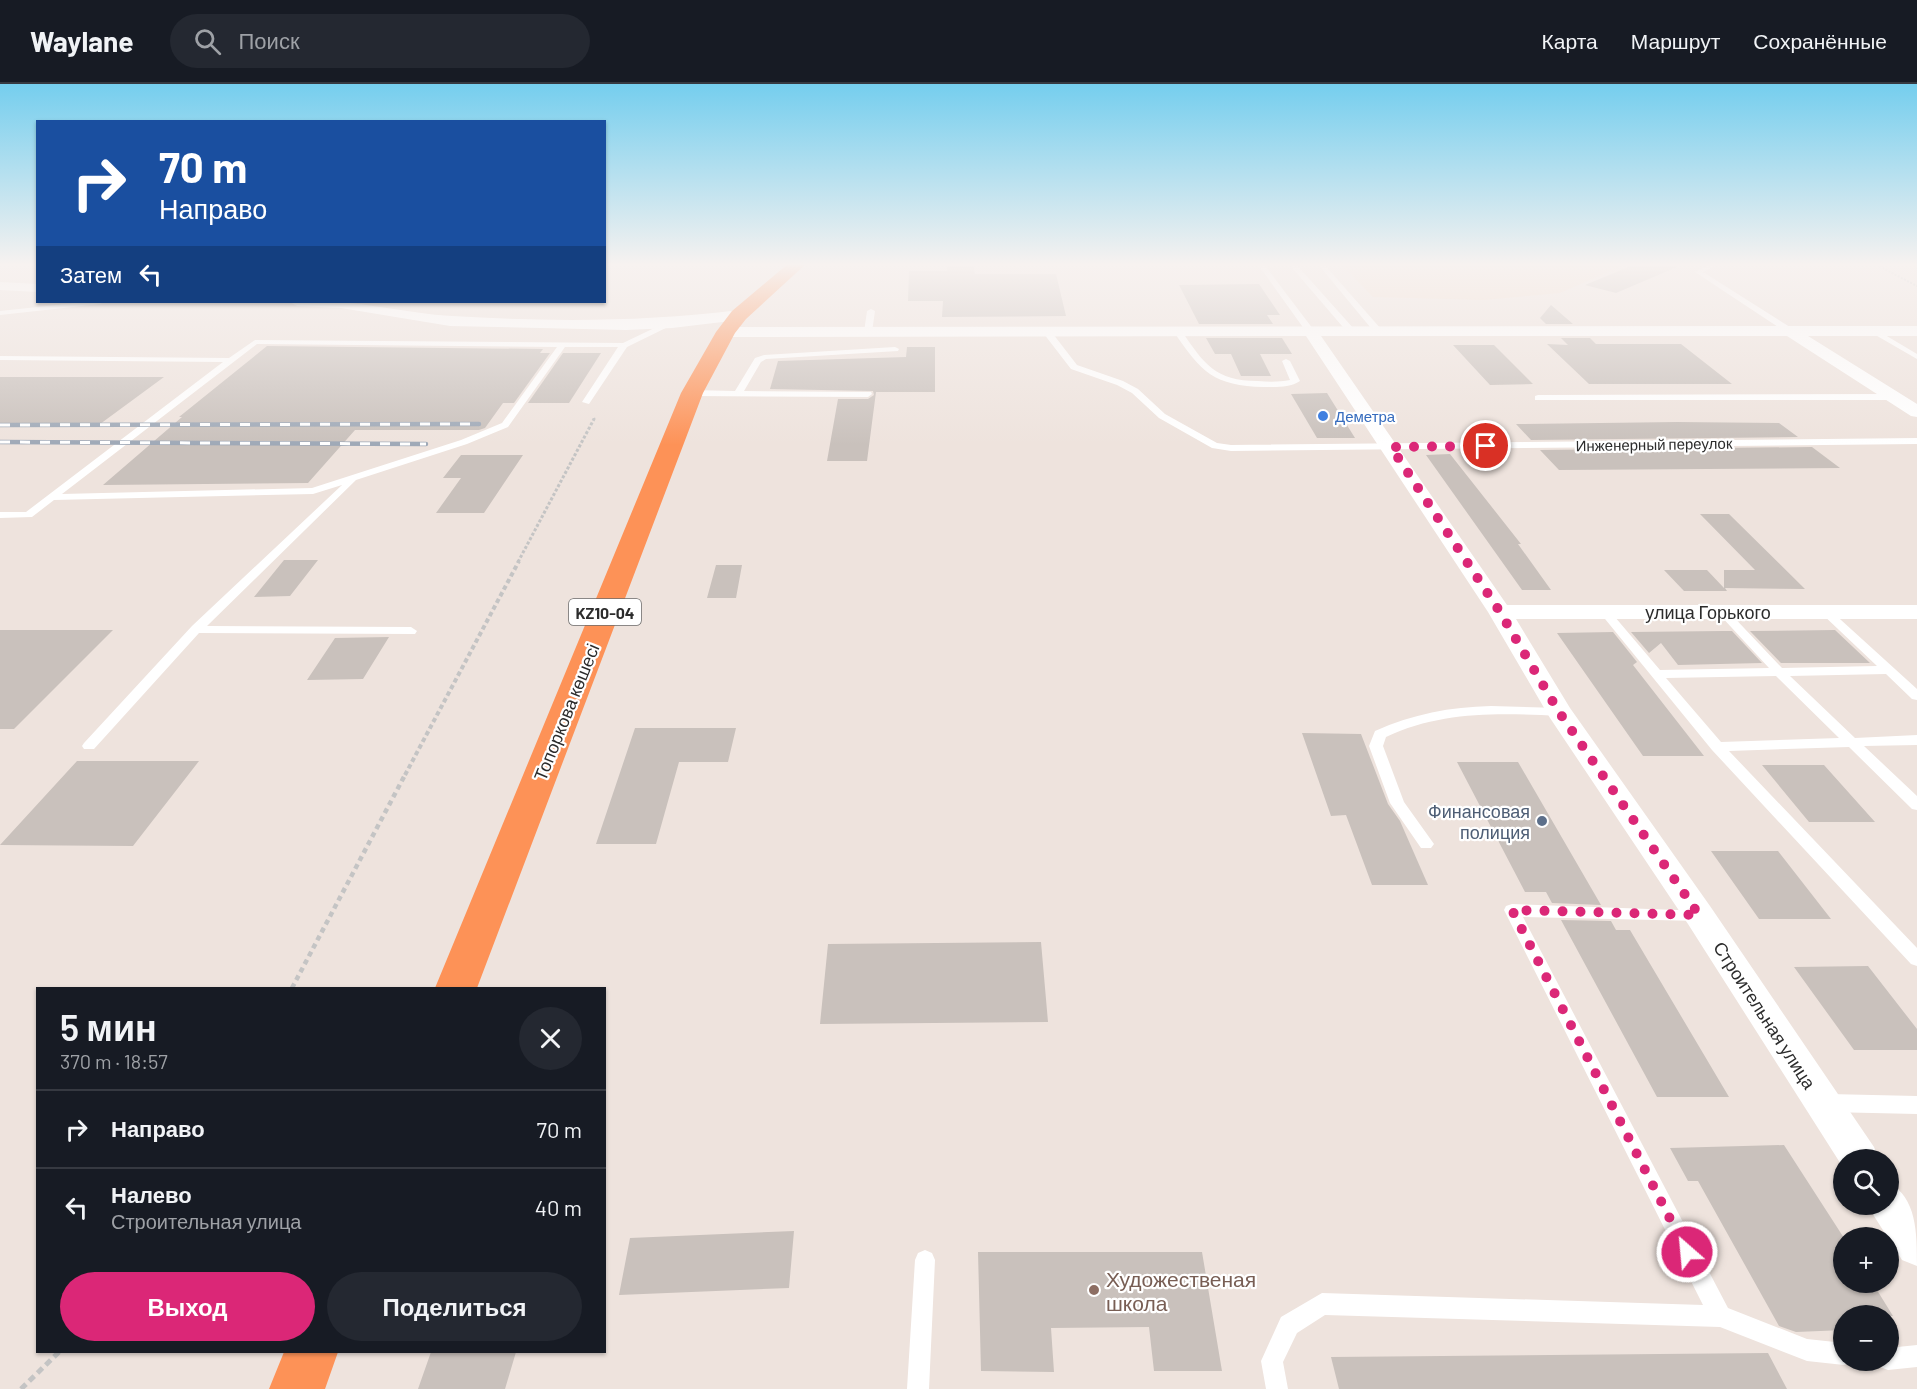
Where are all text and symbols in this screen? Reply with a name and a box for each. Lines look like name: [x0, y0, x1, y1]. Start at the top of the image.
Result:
search box: [170, 14, 590, 68]
text: Waylane: [30, 24, 134, 58]
icon: search: [191, 25, 224, 58]
text: Поиск: [239, 27, 300, 53]
text: Карта: [1542, 28, 1598, 53]
text: Маршрут: [1631, 28, 1720, 53]
text: Сохранённые: [1753, 28, 1887, 53]
text: 70 m: [159, 141, 247, 191]
icon: right: [60, 144, 138, 222]
text: Направо: [159, 192, 267, 224]
icon: left: [134, 258, 167, 291]
text: Затем: [60, 261, 122, 287]
place label: Деметра: [1335, 407, 1396, 425]
marker: Деметра: [1316, 409, 1330, 423]
pin: [1460, 420, 1511, 471]
icon: arrive: [1469, 429, 1502, 462]
street label: Инженерный переулок: [1575, 434, 1733, 454]
road number: KZ10-04: [569, 599, 641, 625]
street label: улица Горького: [1645, 601, 1771, 623]
street label: Топоркова көшесі: [528, 640, 604, 784]
place label: Финансовая полиция: [1428, 800, 1530, 843]
marker: Финансовая полиция: [1535, 814, 1549, 828]
street label: Строительная улица: [1709, 937, 1821, 1094]
text: 5 мин: [60, 1005, 157, 1048]
button: close: [519, 1007, 582, 1070]
text: 370 m · 18:57: [60, 1049, 168, 1073]
icon: right: [60, 1113, 93, 1146]
text: Направо: [111, 1115, 205, 1141]
text: 70 m: [537, 1116, 582, 1142]
map controls: [1833, 1149, 1899, 1371]
button: search: [1833, 1149, 1899, 1215]
text: Налево: [111, 1181, 192, 1207]
icon: left: [60, 1191, 93, 1224]
text: 40 m: [535, 1194, 582, 1220]
text: Строительная улица: [111, 1209, 301, 1233]
position arrow: [1655, 1220, 1719, 1284]
button: +: [1833, 1227, 1899, 1293]
place label: Художественая школа: [1106, 1266, 1256, 1315]
button: Выход: [60, 1272, 315, 1341]
button: Поделиться: [327, 1272, 582, 1341]
marker: Художественая школа: [1087, 1283, 1101, 1297]
button: −: [1833, 1305, 1899, 1371]

